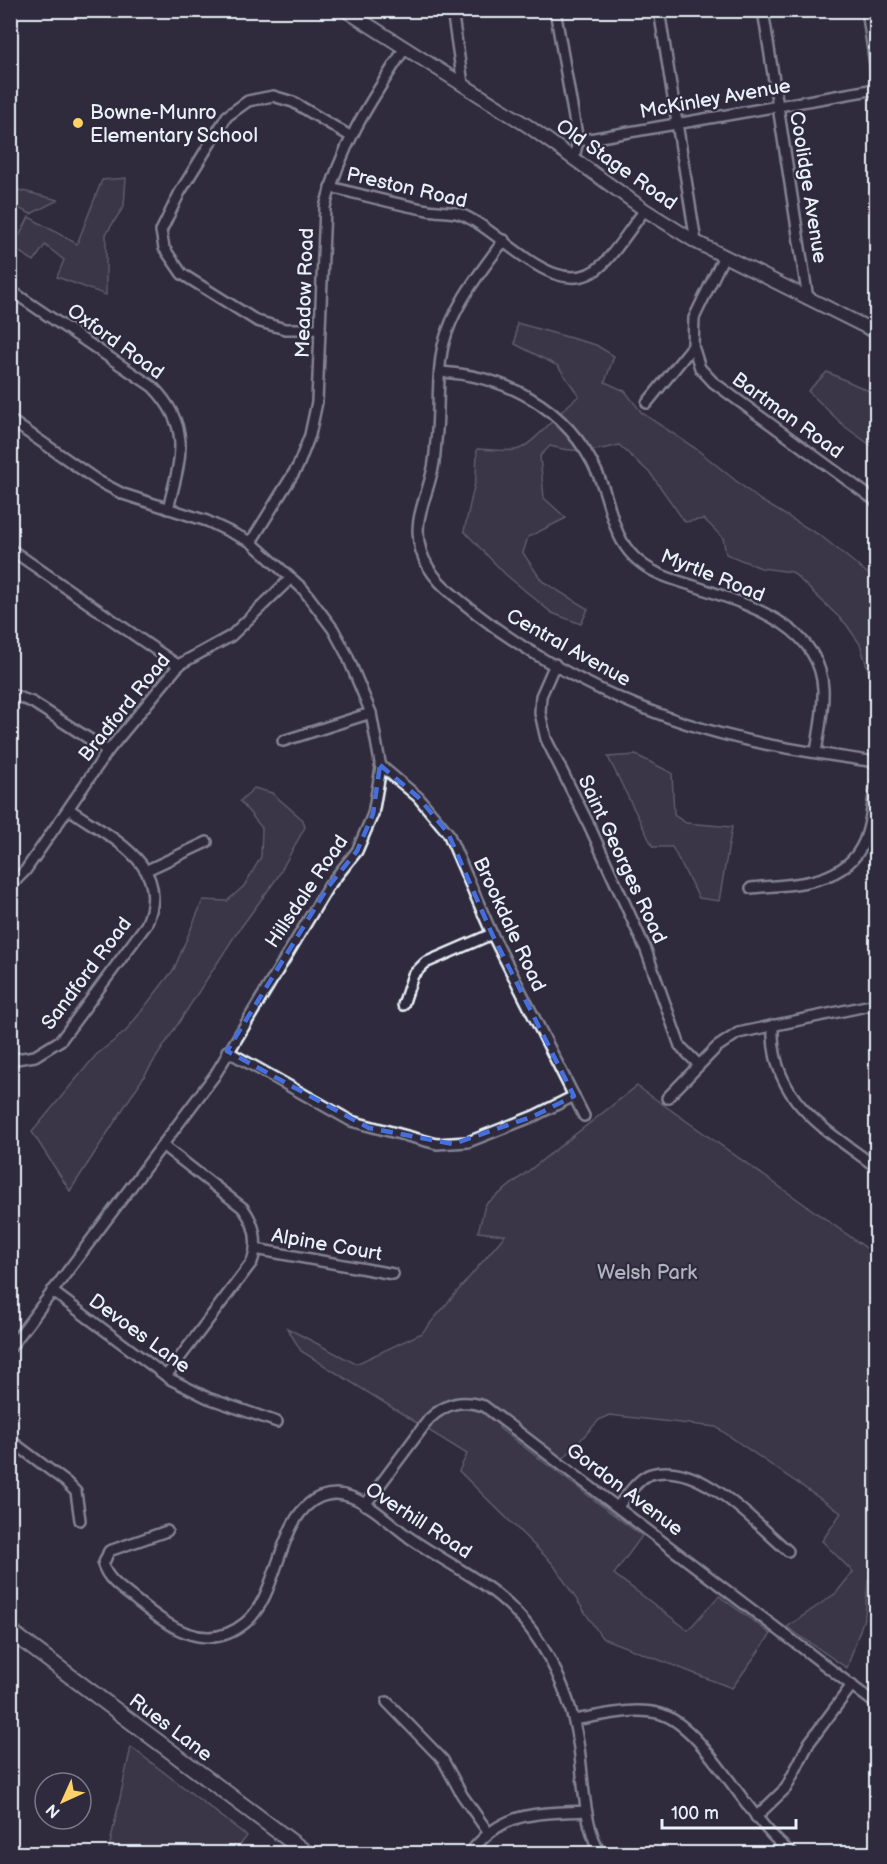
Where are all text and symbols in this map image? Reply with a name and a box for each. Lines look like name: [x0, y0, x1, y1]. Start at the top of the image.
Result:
street label: McKinley Avenue: [638, 74, 793, 124]
place label: Bowne-Munro Elementary School: [90, 101, 258, 148]
street label: Coolidge Avenue: [784, 109, 832, 265]
street label: Old Stage Road: [551, 114, 682, 215]
marker: Bowne-Munro Elementary School: [71, 116, 85, 130]
street label: Preston Road: [344, 162, 469, 214]
street label: Meadow Road: [291, 227, 319, 359]
street label: Oxford Road: [62, 299, 168, 385]
street label: Bartman Road: [727, 367, 848, 464]
street label: Myrtle Road: [657, 544, 768, 608]
street label: Central Avenue: [502, 604, 635, 692]
street label: Bradford Road: [74, 649, 176, 767]
street label: Saint Georges Road: [573, 771, 672, 947]
street label: Hillsdale Road: [260, 831, 353, 953]
street label: Brookdale Road: [467, 853, 551, 995]
street label: Sandford Road: [37, 912, 137, 1035]
street label: Alpine Court: [270, 1223, 384, 1266]
park label: Welsh Park: [597, 1261, 697, 1285]
street label: Devoes Lane: [84, 1289, 195, 1379]
street label: Gordon Avenue: [561, 1438, 688, 1542]
street label: Overhill Road: [361, 1478, 476, 1564]
street label: Rues Lane: [124, 1689, 217, 1767]
north arrow: [33, 1771, 93, 1831]
scale bar: [662, 1792, 796, 1830]
text: N: [42, 1800, 64, 1822]
text: 100 m: [671, 1803, 719, 1824]

